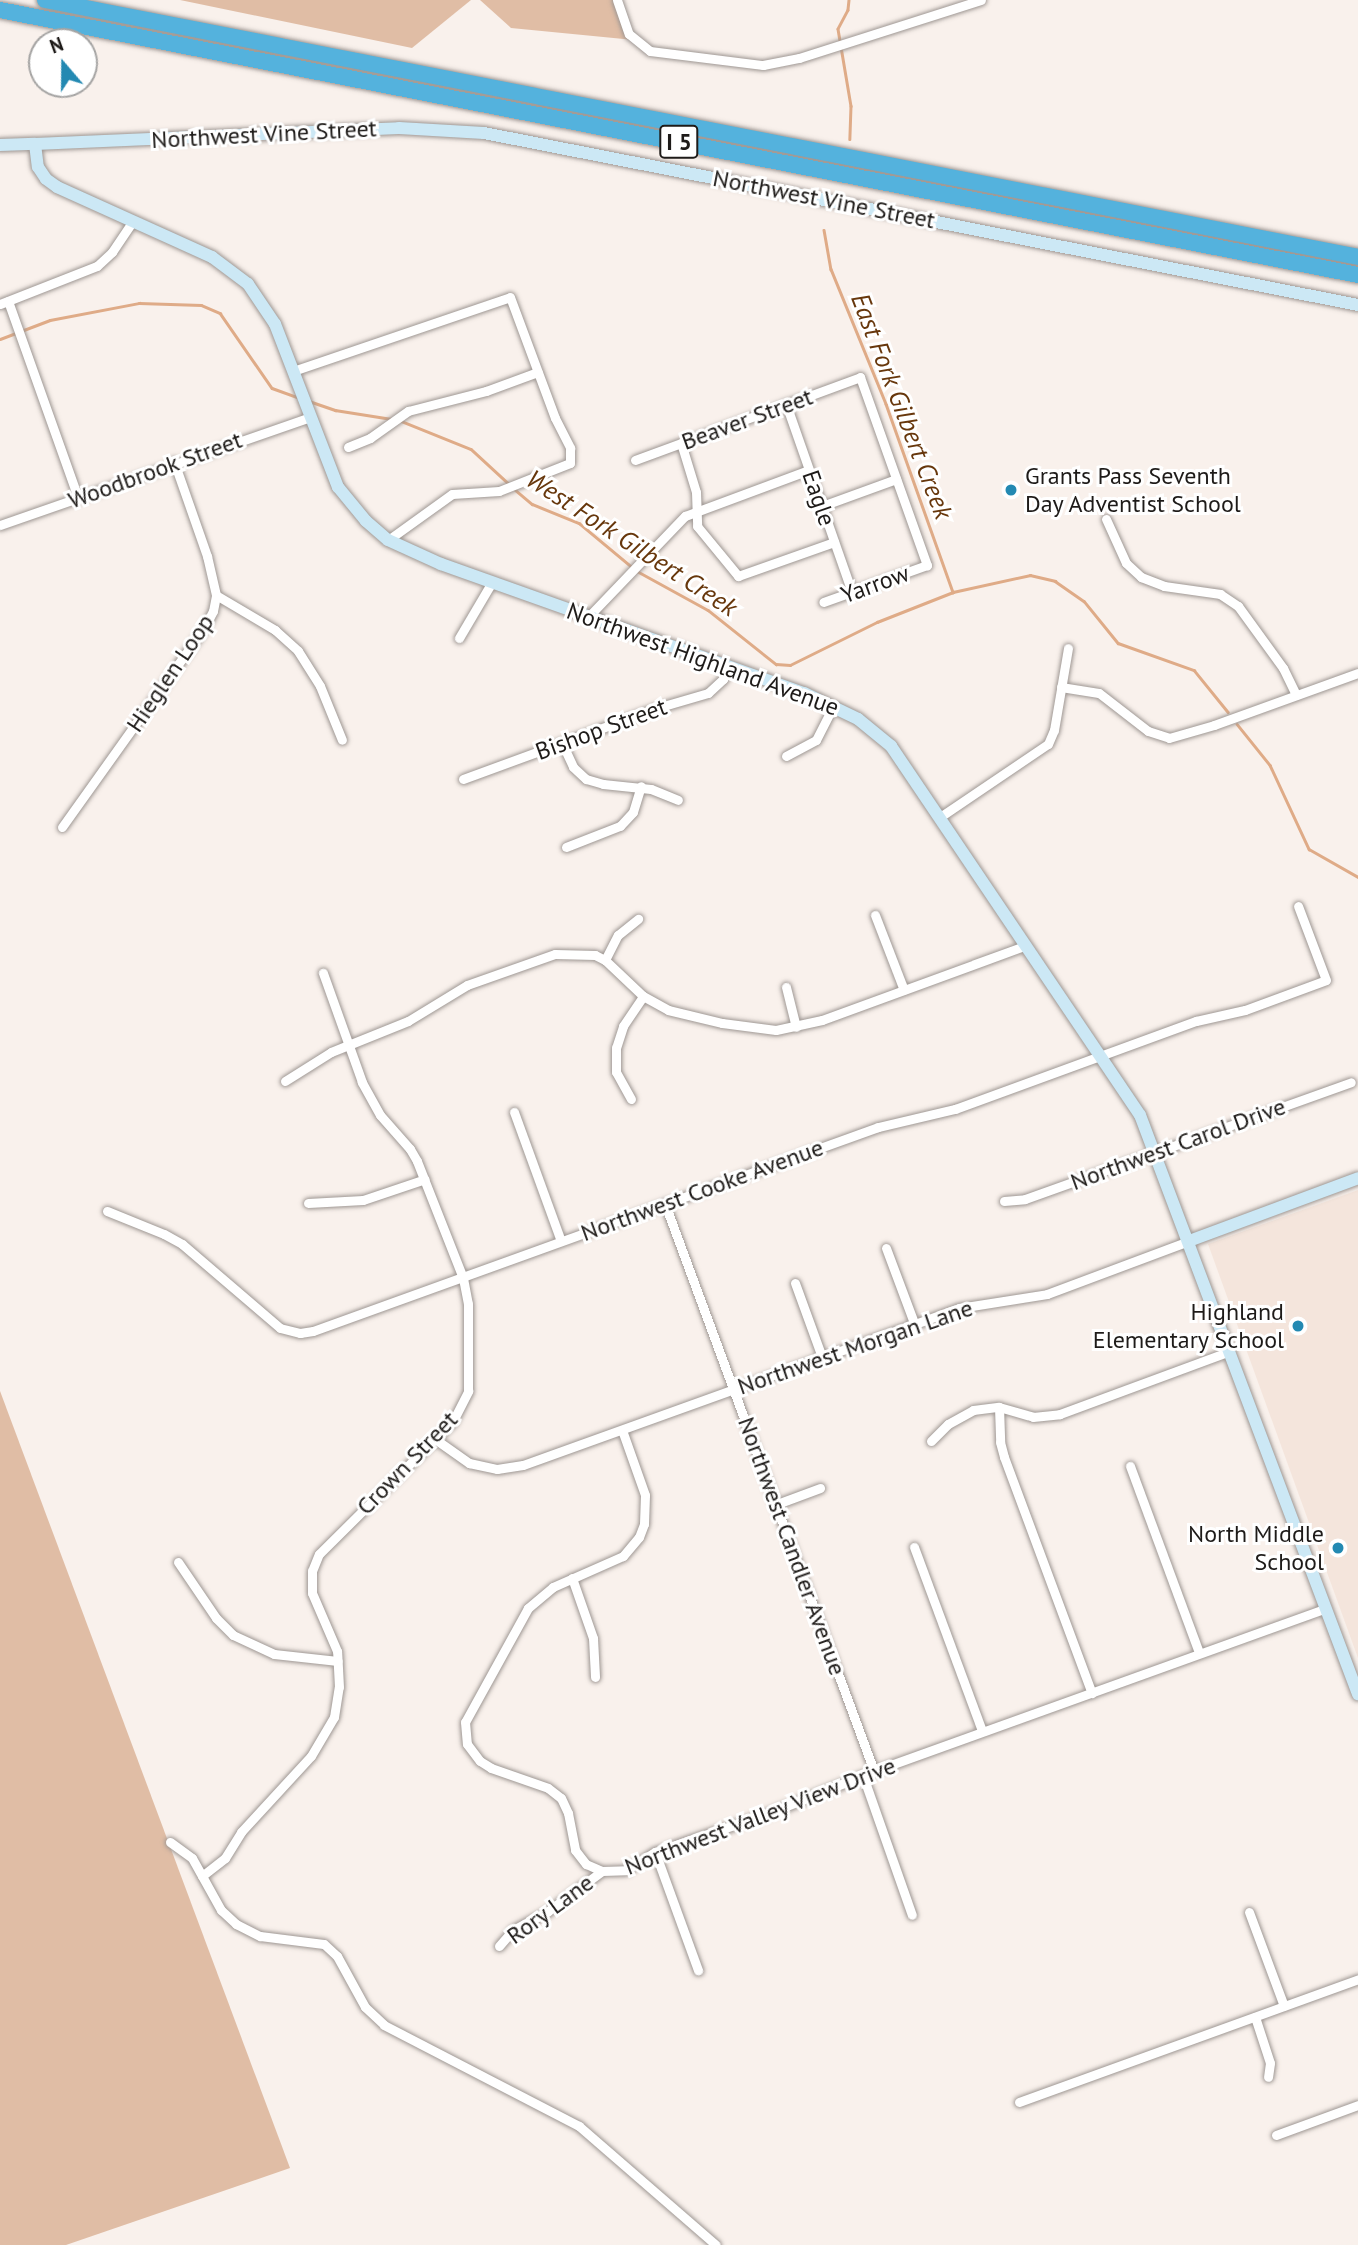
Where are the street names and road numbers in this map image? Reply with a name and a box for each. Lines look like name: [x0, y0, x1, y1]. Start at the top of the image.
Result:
street label: Northwest Vine Street: [150, 114, 378, 154]
road number: I 5: [658, 122, 700, 162]
street label: Northwest Vine Street: [710, 163, 938, 235]
street label: Beaver Street: [677, 382, 817, 456]
street label: Woodbrook Street: [64, 425, 246, 515]
street label: Eagle: [796, 466, 842, 530]
street label: Yarrow: [837, 558, 913, 610]
street label: Northwest Highland Avenue: [563, 596, 843, 722]
street label: Hieglen Loop: [120, 609, 220, 737]
street label: Bishop Street: [532, 692, 670, 766]
street label: Northwest Carol Drive: [1067, 1092, 1289, 1196]
street label: Northwest Cooke Avenue: [576, 1133, 828, 1247]
street label: Northwest Morgan Lane: [734, 1293, 976, 1401]
street label: Crown Street: [351, 1405, 463, 1521]
street label: Northwest Candler Avenue: [732, 1413, 852, 1679]
street label: Northwest Valley View Drive: [619, 1750, 901, 1882]
street label: Rory Lane: [501, 1868, 599, 1950]

